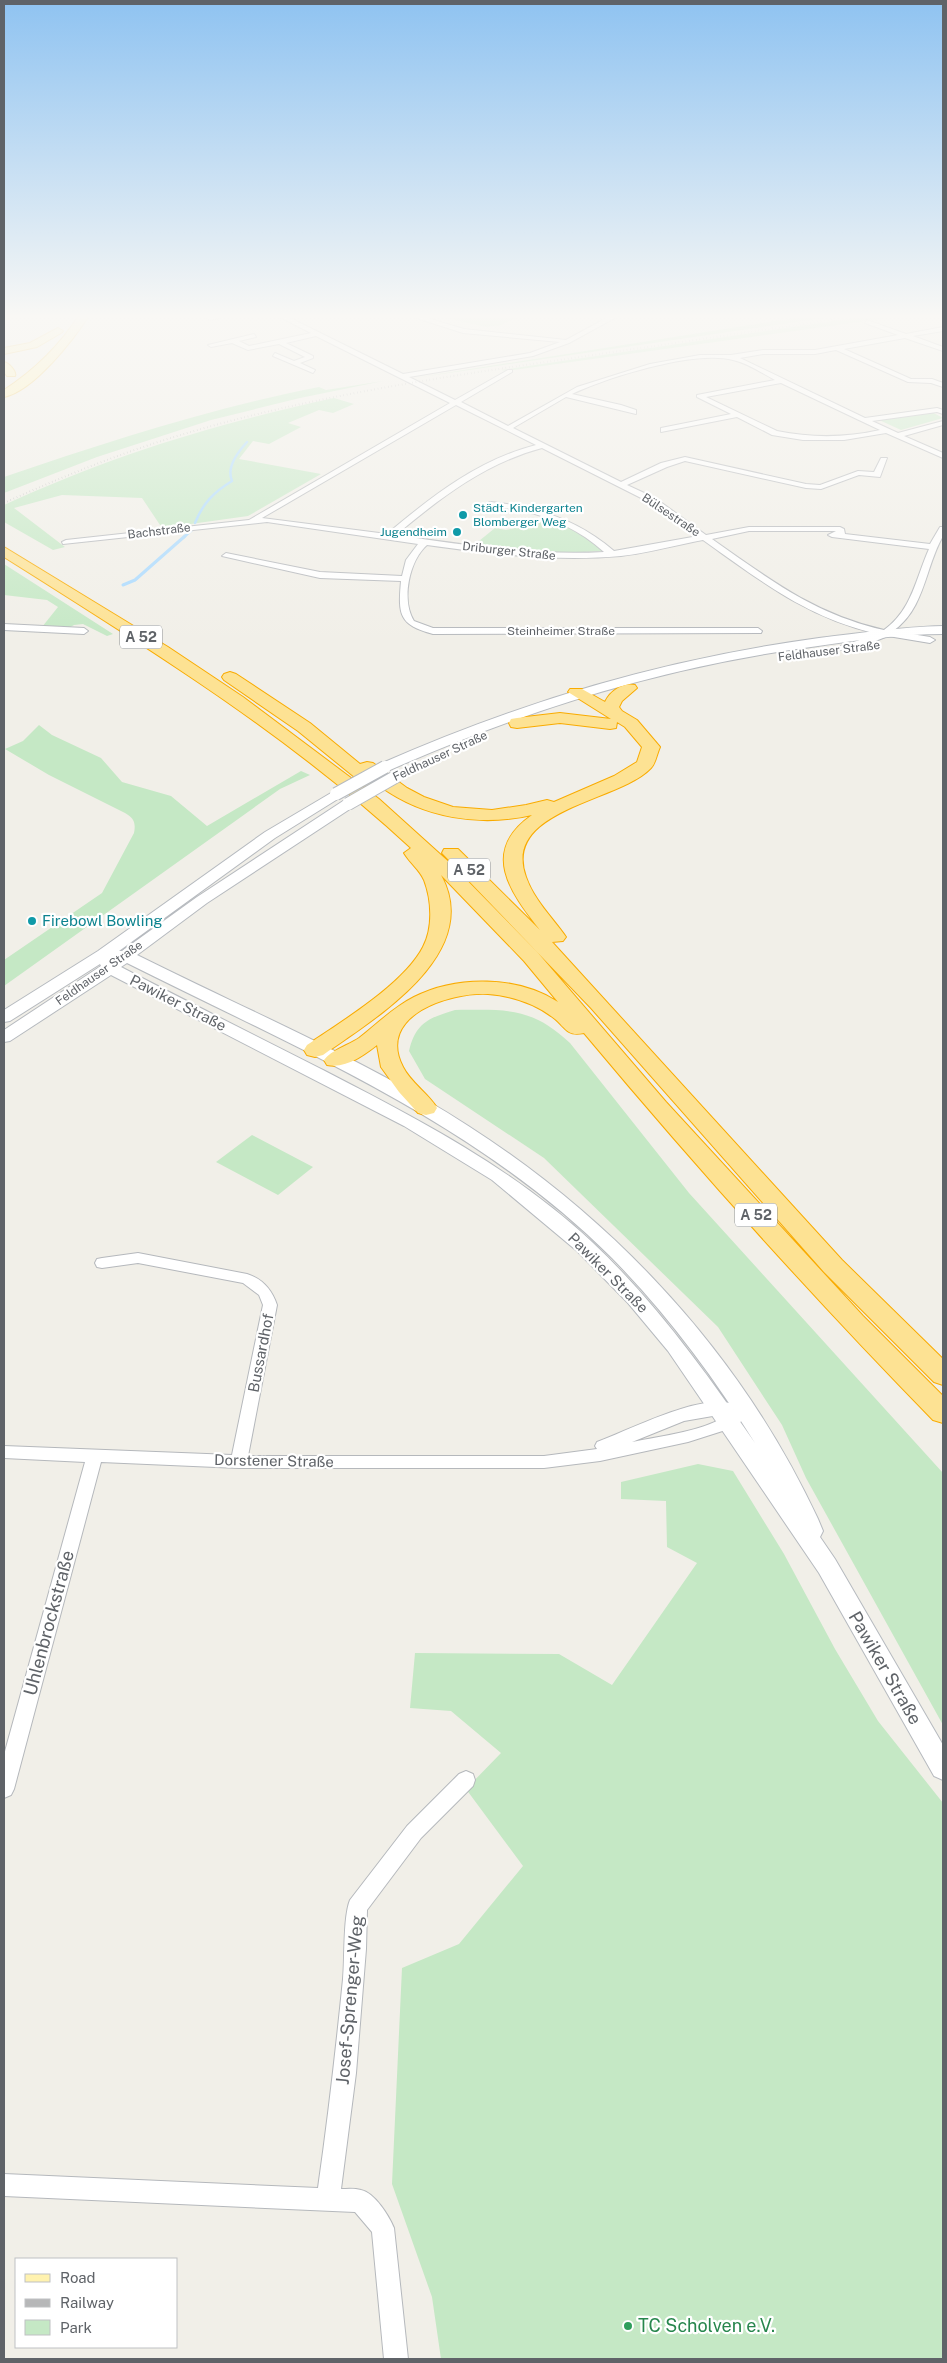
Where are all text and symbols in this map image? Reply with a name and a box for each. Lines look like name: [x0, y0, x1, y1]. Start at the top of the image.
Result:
street label: Bülsestraße: [639, 490, 703, 540]
place label: Städt. Kindergarten Blomberger Weg: [473, 501, 583, 529]
marker: Städt. Kindergarten Blomberger Weg: [457, 509, 469, 521]
street label: Bachstraße: [127, 520, 192, 542]
place label: Jugendheim: [380, 525, 447, 539]
marker: Jugendheim: [451, 526, 463, 538]
street label: Driburger Straße: [462, 539, 557, 563]
street label: Steinheimer Straße: [507, 624, 615, 638]
road number: A 52: [120, 626, 162, 649]
street label: Feldhauser Straße: [777, 638, 881, 664]
street label: Feldhauser Straße: [390, 728, 490, 784]
road number: A 52: [448, 858, 490, 882]
place label: Firebowl Bowling: [42, 912, 163, 929]
marker: Firebowl Bowling: [26, 915, 38, 927]
street label: Feldhauser Straße: [53, 938, 145, 1008]
street label: Pawiker Straße: [127, 971, 229, 1034]
road number: A 52: [735, 1204, 777, 1226]
street label: Pawiker Straße: [565, 1229, 652, 1316]
street label: Bussardhof: [245, 1312, 276, 1394]
street label: Dorstener Straße: [214, 1451, 334, 1470]
street label: Uhlenbrockstraße: [19, 1548, 78, 1698]
street label: Pawiker Straße: [845, 1607, 926, 1728]
street label: Josef-Sprenger-Weg: [332, 1914, 367, 2086]
legend: [15, 2258, 178, 2348]
text: Road: [60, 2269, 96, 2286]
text: Railway: [60, 2294, 114, 2311]
place label: TC Scholven e.V.: [638, 2315, 775, 2336]
text: Park: [60, 2319, 92, 2336]
marker: TC Scholven e.V.: [622, 2320, 634, 2332]

